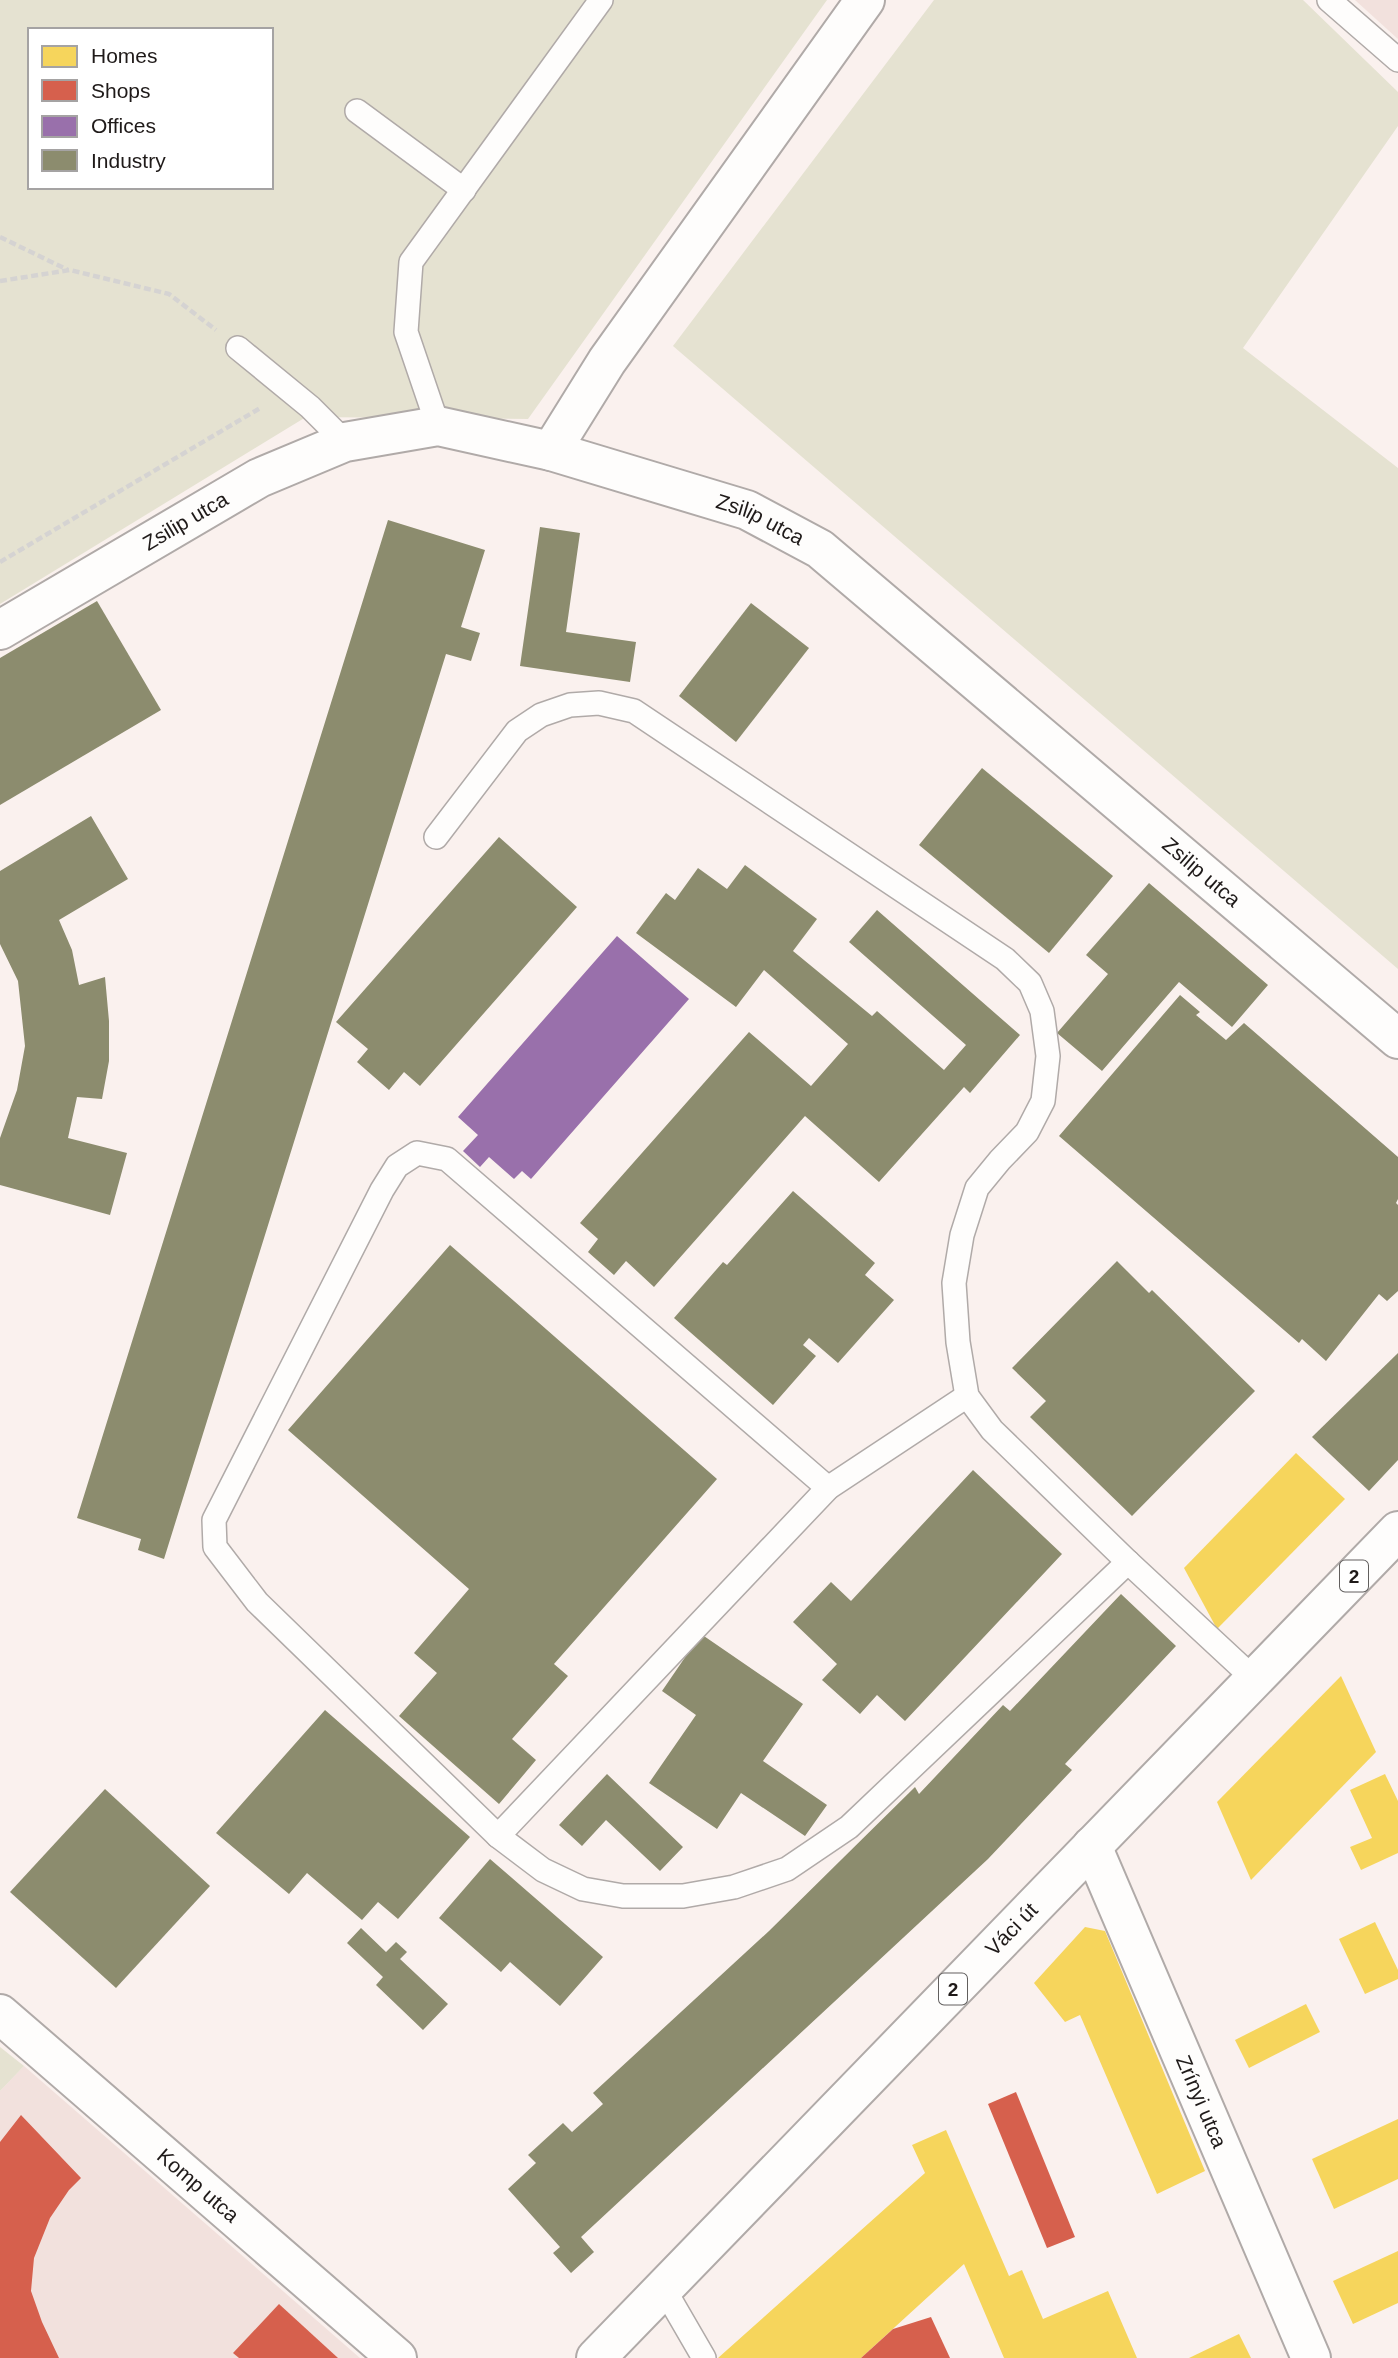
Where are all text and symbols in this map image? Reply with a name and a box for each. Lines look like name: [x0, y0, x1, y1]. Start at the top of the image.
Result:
legend: [28, 28, 273, 189]
text: Homes: [91, 44, 158, 67]
text: Shops: [91, 79, 151, 102]
text: Offices: [91, 114, 156, 137]
text: Industry: [91, 149, 166, 172]
street label: Zsilip utca: [139, 487, 232, 555]
street label: Zsilip utca: [714, 489, 808, 550]
street label: Zsilip utca: [1158, 833, 1245, 911]
road number: 2: [1340, 1560, 1368, 1592]
street label: Váci út: [981, 1898, 1042, 1960]
road number: 2: [939, 1974, 967, 2005]
street label: Zrínyi utca: [1172, 2052, 1232, 2151]
street label: Komp utca: [153, 2144, 244, 2227]

